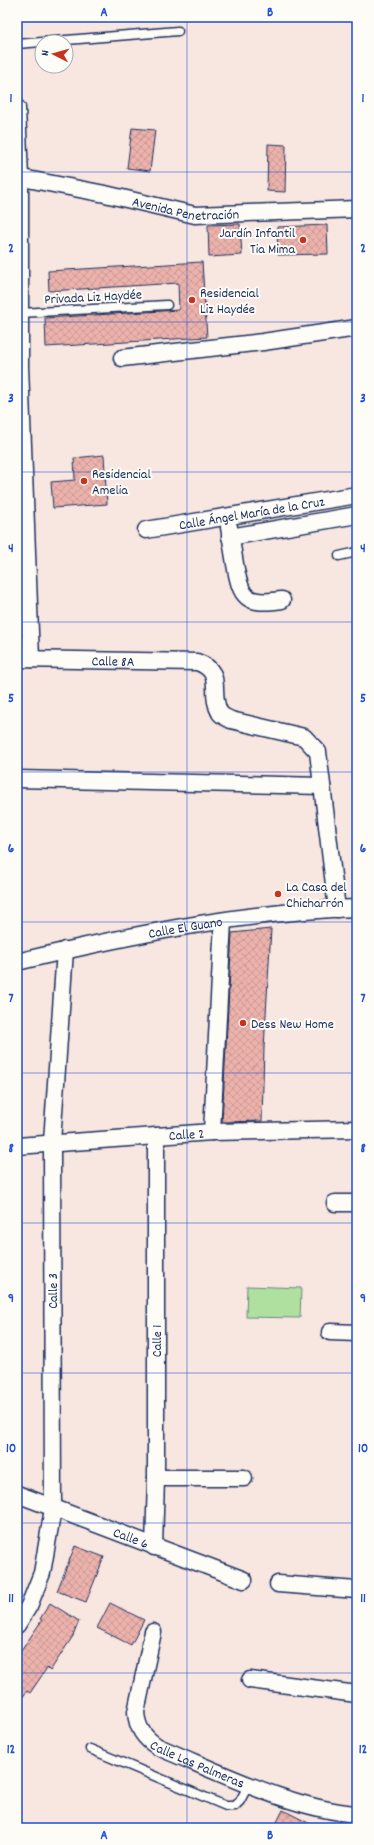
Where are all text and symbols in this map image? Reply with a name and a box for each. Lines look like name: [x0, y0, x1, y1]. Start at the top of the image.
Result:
text: A: [100, 4, 108, 23]
text: B: [267, 4, 273, 23]
north arrow: [34, 34, 74, 74]
text: N: [38, 49, 54, 57]
text: 1: [10, 90, 13, 109]
text: 1: [362, 90, 365, 109]
street label: Avenida Penetración: [130, 193, 239, 227]
place label: Jardín Infantil Tia Mima: [219, 224, 296, 260]
marker: Jardín Infantil Tia Mima: [298, 235, 308, 245]
text: 2: [8, 240, 14, 259]
text: 2: [360, 240, 366, 259]
place label: Residencial Liz Haydée: [200, 284, 259, 320]
street label: Privada Liz Haydée: [44, 285, 142, 311]
marker: Residencial Liz Haydée: [187, 295, 197, 305]
text: 3: [8, 390, 14, 409]
text: 3: [360, 390, 366, 409]
place label: Residencial Amelia: [92, 465, 151, 501]
marker: Residencial Amelia: [79, 476, 89, 486]
street label: Calle Ángel María de la Cruz: [178, 492, 327, 536]
text: 4: [8, 540, 14, 559]
text: 4: [360, 540, 366, 559]
street label: Calle 8A: [91, 652, 135, 673]
text: 5: [8, 690, 14, 709]
text: 5: [360, 690, 366, 709]
text: 6: [8, 840, 15, 859]
text: 6: [360, 840, 367, 859]
place label: La Casa del Chicharrón: [286, 878, 347, 914]
marker: La Casa del Chicharrón: [273, 889, 283, 899]
street label: Calle El Guano: [147, 913, 224, 945]
text: 7: [9, 990, 14, 1009]
text: 7: [361, 990, 366, 1009]
place label: Dess New Home: [251, 1015, 334, 1035]
marker: Dess New Home: [238, 1018, 248, 1028]
street label: Calle 2: [168, 1125, 205, 1147]
text: 8: [8, 1140, 14, 1159]
text: 8: [360, 1140, 366, 1159]
street label: Calle 3: [44, 1273, 64, 1309]
text: 9: [8, 1290, 14, 1309]
text: 9: [360, 1290, 366, 1309]
street label: Calle 1: [148, 1325, 168, 1357]
text: 10: [6, 1440, 16, 1459]
text: 10: [358, 1440, 368, 1459]
street label: Calle 6: [110, 1523, 151, 1555]
text: 11: [8, 1590, 14, 1609]
text: 11: [360, 1590, 366, 1609]
street label: Calle Las Palmeras: [145, 1736, 247, 1795]
text: 12: [7, 1741, 16, 1760]
text: 12: [359, 1741, 368, 1760]
text: A: [100, 1827, 108, 1845]
text: B: [267, 1827, 273, 1845]

